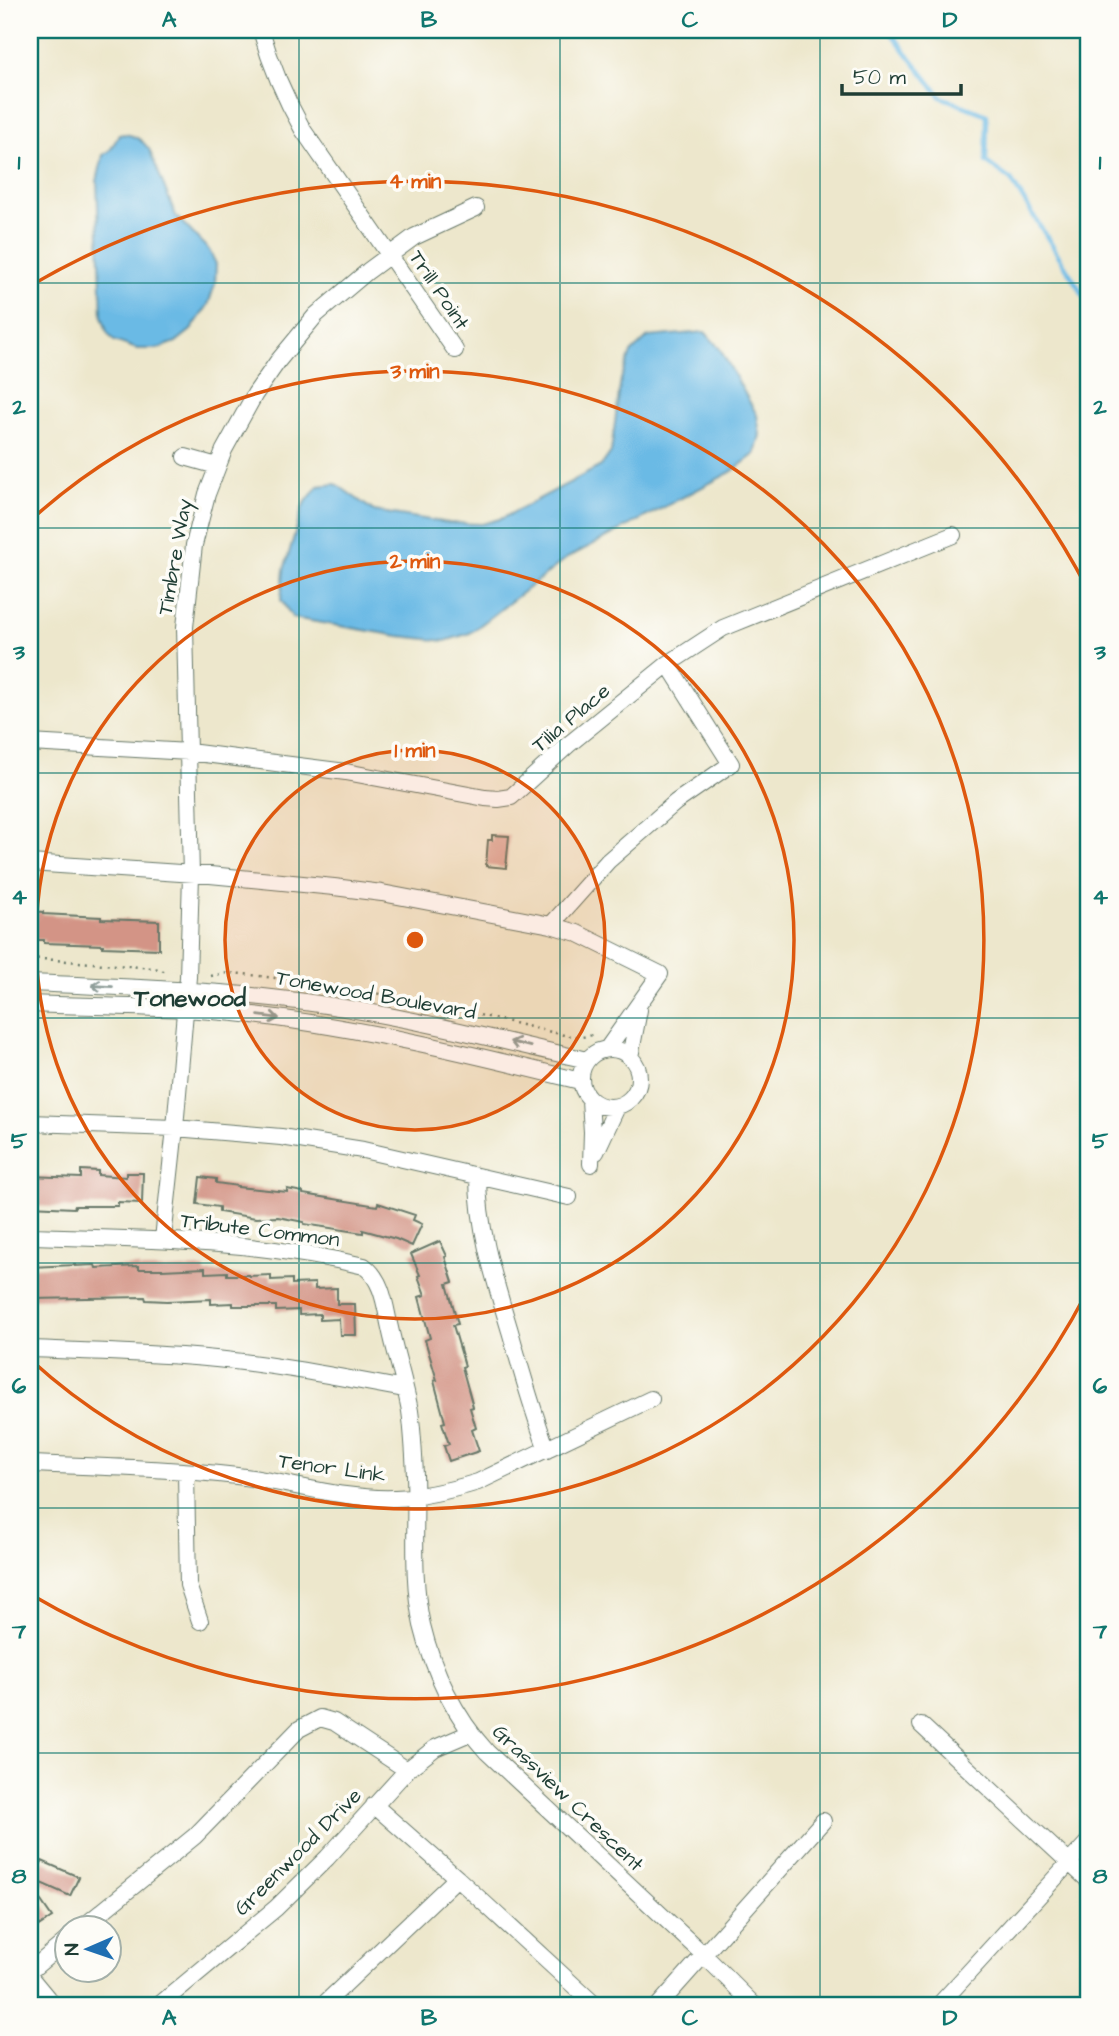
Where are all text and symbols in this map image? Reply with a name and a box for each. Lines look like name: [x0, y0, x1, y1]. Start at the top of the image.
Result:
text: A: [162, 4, 177, 36]
text: B: [421, 4, 438, 36]
text: C: [682, 4, 699, 36]
text: D: [943, 4, 958, 36]
scale bar: [842, 52, 962, 96]
text: 50 m: [853, 63, 907, 92]
text: 1: [18, 146, 21, 178]
text: 1: [1099, 146, 1102, 178]
text: 4 min: [389, 167, 442, 196]
street label: Trill Point: [402, 244, 477, 336]
text: 3 min: [389, 357, 440, 386]
text: 2: [11, 391, 26, 423]
text: 2: [1092, 391, 1107, 423]
street label: Timbre Way: [150, 496, 202, 618]
text: 2 min: [389, 547, 441, 576]
text: 3: [12, 636, 25, 668]
text: 3: [1093, 636, 1106, 668]
street label: Tilia Place: [526, 677, 616, 759]
text: 1 min: [394, 736, 436, 765]
text: 4: [11, 881, 27, 913]
text: 4: [1092, 881, 1108, 913]
centre of rings: [403, 928, 427, 952]
street label: Tonewood Boulevard: [274, 963, 478, 1027]
one-way arrow: [90, 980, 113, 993]
district label: Tonewood: [133, 982, 247, 1016]
one-way arrow: [257, 1011, 280, 1024]
one-way arrow: [509, 1037, 532, 1050]
text: 5: [11, 1125, 28, 1157]
text: 5: [1092, 1125, 1109, 1157]
street label: Tribute Common: [179, 1206, 341, 1254]
text: 6: [12, 1370, 27, 1402]
text: 6: [1093, 1370, 1108, 1402]
street label: Tenor Link: [277, 1446, 388, 1490]
text: 7: [11, 1615, 27, 1647]
text: 7: [1092, 1615, 1108, 1647]
street label: Grassview Crescent: [486, 1718, 651, 1878]
street label: Greenwood Drive: [228, 1782, 368, 1922]
text: 8: [12, 1860, 27, 1892]
text: 8: [1093, 1860, 1108, 1892]
north arrow: [52, 1913, 122, 1983]
text: N: [59, 1943, 86, 1956]
text: A: [162, 2002, 177, 2034]
text: B: [421, 2002, 438, 2034]
text: C: [682, 2002, 699, 2034]
text: D: [943, 2002, 958, 2034]

